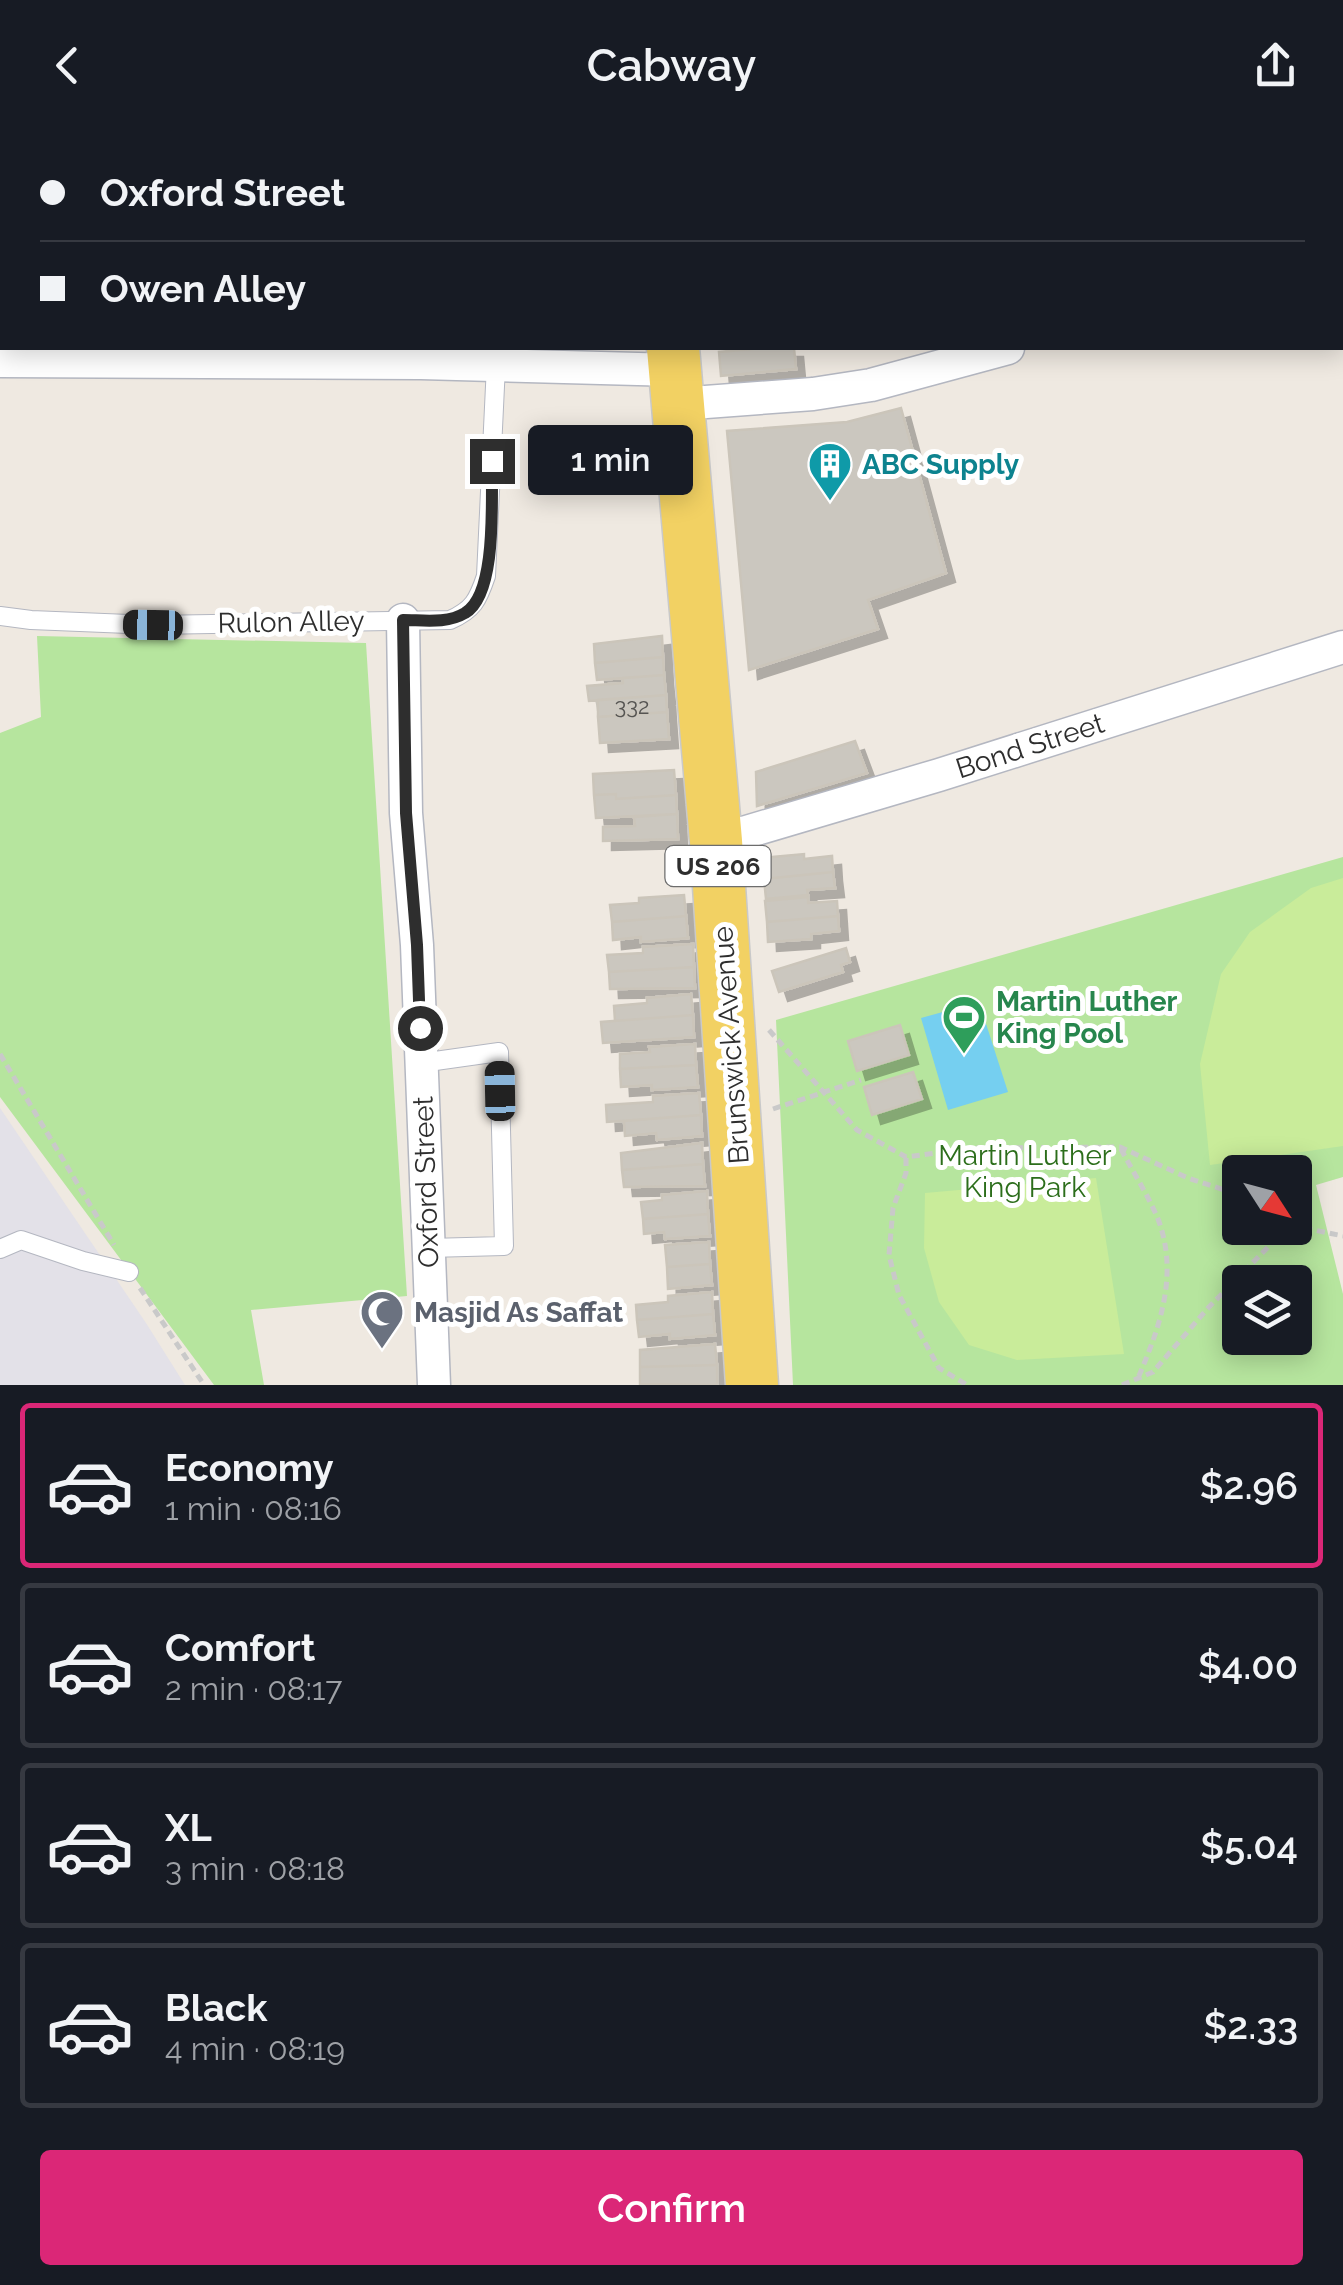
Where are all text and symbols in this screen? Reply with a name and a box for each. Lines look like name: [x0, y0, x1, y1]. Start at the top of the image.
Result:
icon: back: [40, 38, 95, 93]
icon: share: [1248, 38, 1303, 93]
text: Cabway: [587, 39, 756, 92]
text: Oxford Street: [100, 170, 345, 215]
text: Owen Alley: [100, 266, 306, 311]
callout: 1 min: [527, 426, 692, 496]
route end: [470, 439, 515, 484]
text: 1 min: [571, 441, 650, 478]
building icon: ABC Supply: [807, 441, 853, 502]
place label: ABC Supply: [862, 448, 1020, 481]
street label: Rulon Alley: [217, 604, 365, 640]
car: [123, 609, 183, 641]
house number: 332: [615, 693, 649, 719]
street label: Bond Street: [952, 706, 1109, 785]
road number: US 206: [666, 846, 770, 886]
street label: Brunswick Avenue: [706, 925, 756, 1165]
place label: Martin Luther King Pool: [996, 985, 1178, 1050]
sports icon: Martin Luther King Pool: [941, 994, 987, 1055]
route start: [398, 1006, 443, 1051]
car: [484, 1061, 516, 1121]
street label: Oxford Street: [406, 1095, 445, 1268]
park label: Martin Luther King Park: [938, 1139, 1112, 1204]
north arrow: [1222, 1155, 1312, 1245]
map controls: [1222, 1155, 1312, 1355]
button: layers: [1222, 1265, 1312, 1355]
mosque icon: Masjid As Saffat: [359, 1289, 405, 1350]
place label: Masjid As Saffat: [414, 1296, 623, 1329]
icon: car: [45, 1441, 135, 1531]
text: Economy: [165, 1445, 334, 1490]
text: $2.96: [1200, 1463, 1298, 1508]
text: 1 min · 08:16: [165, 1490, 342, 1527]
icon: car: [45, 1621, 135, 1711]
text: Comfort: [165, 1625, 315, 1670]
text: $4.00: [1198, 1643, 1298, 1688]
text: 2 min · 08:17: [165, 1670, 342, 1707]
icon: car: [45, 1801, 135, 1891]
text: XL: [165, 1805, 212, 1850]
text: $5.04: [1200, 1823, 1298, 1868]
text: 3 min · 08:18: [165, 1850, 345, 1887]
icon: car: [45, 1981, 135, 2071]
text: Black: [165, 1985, 267, 2030]
text: $2.33: [1203, 2003, 1298, 2048]
text: 4 min · 08:19: [165, 2030, 345, 2067]
button: Confirm: [40, 2150, 1303, 2265]

